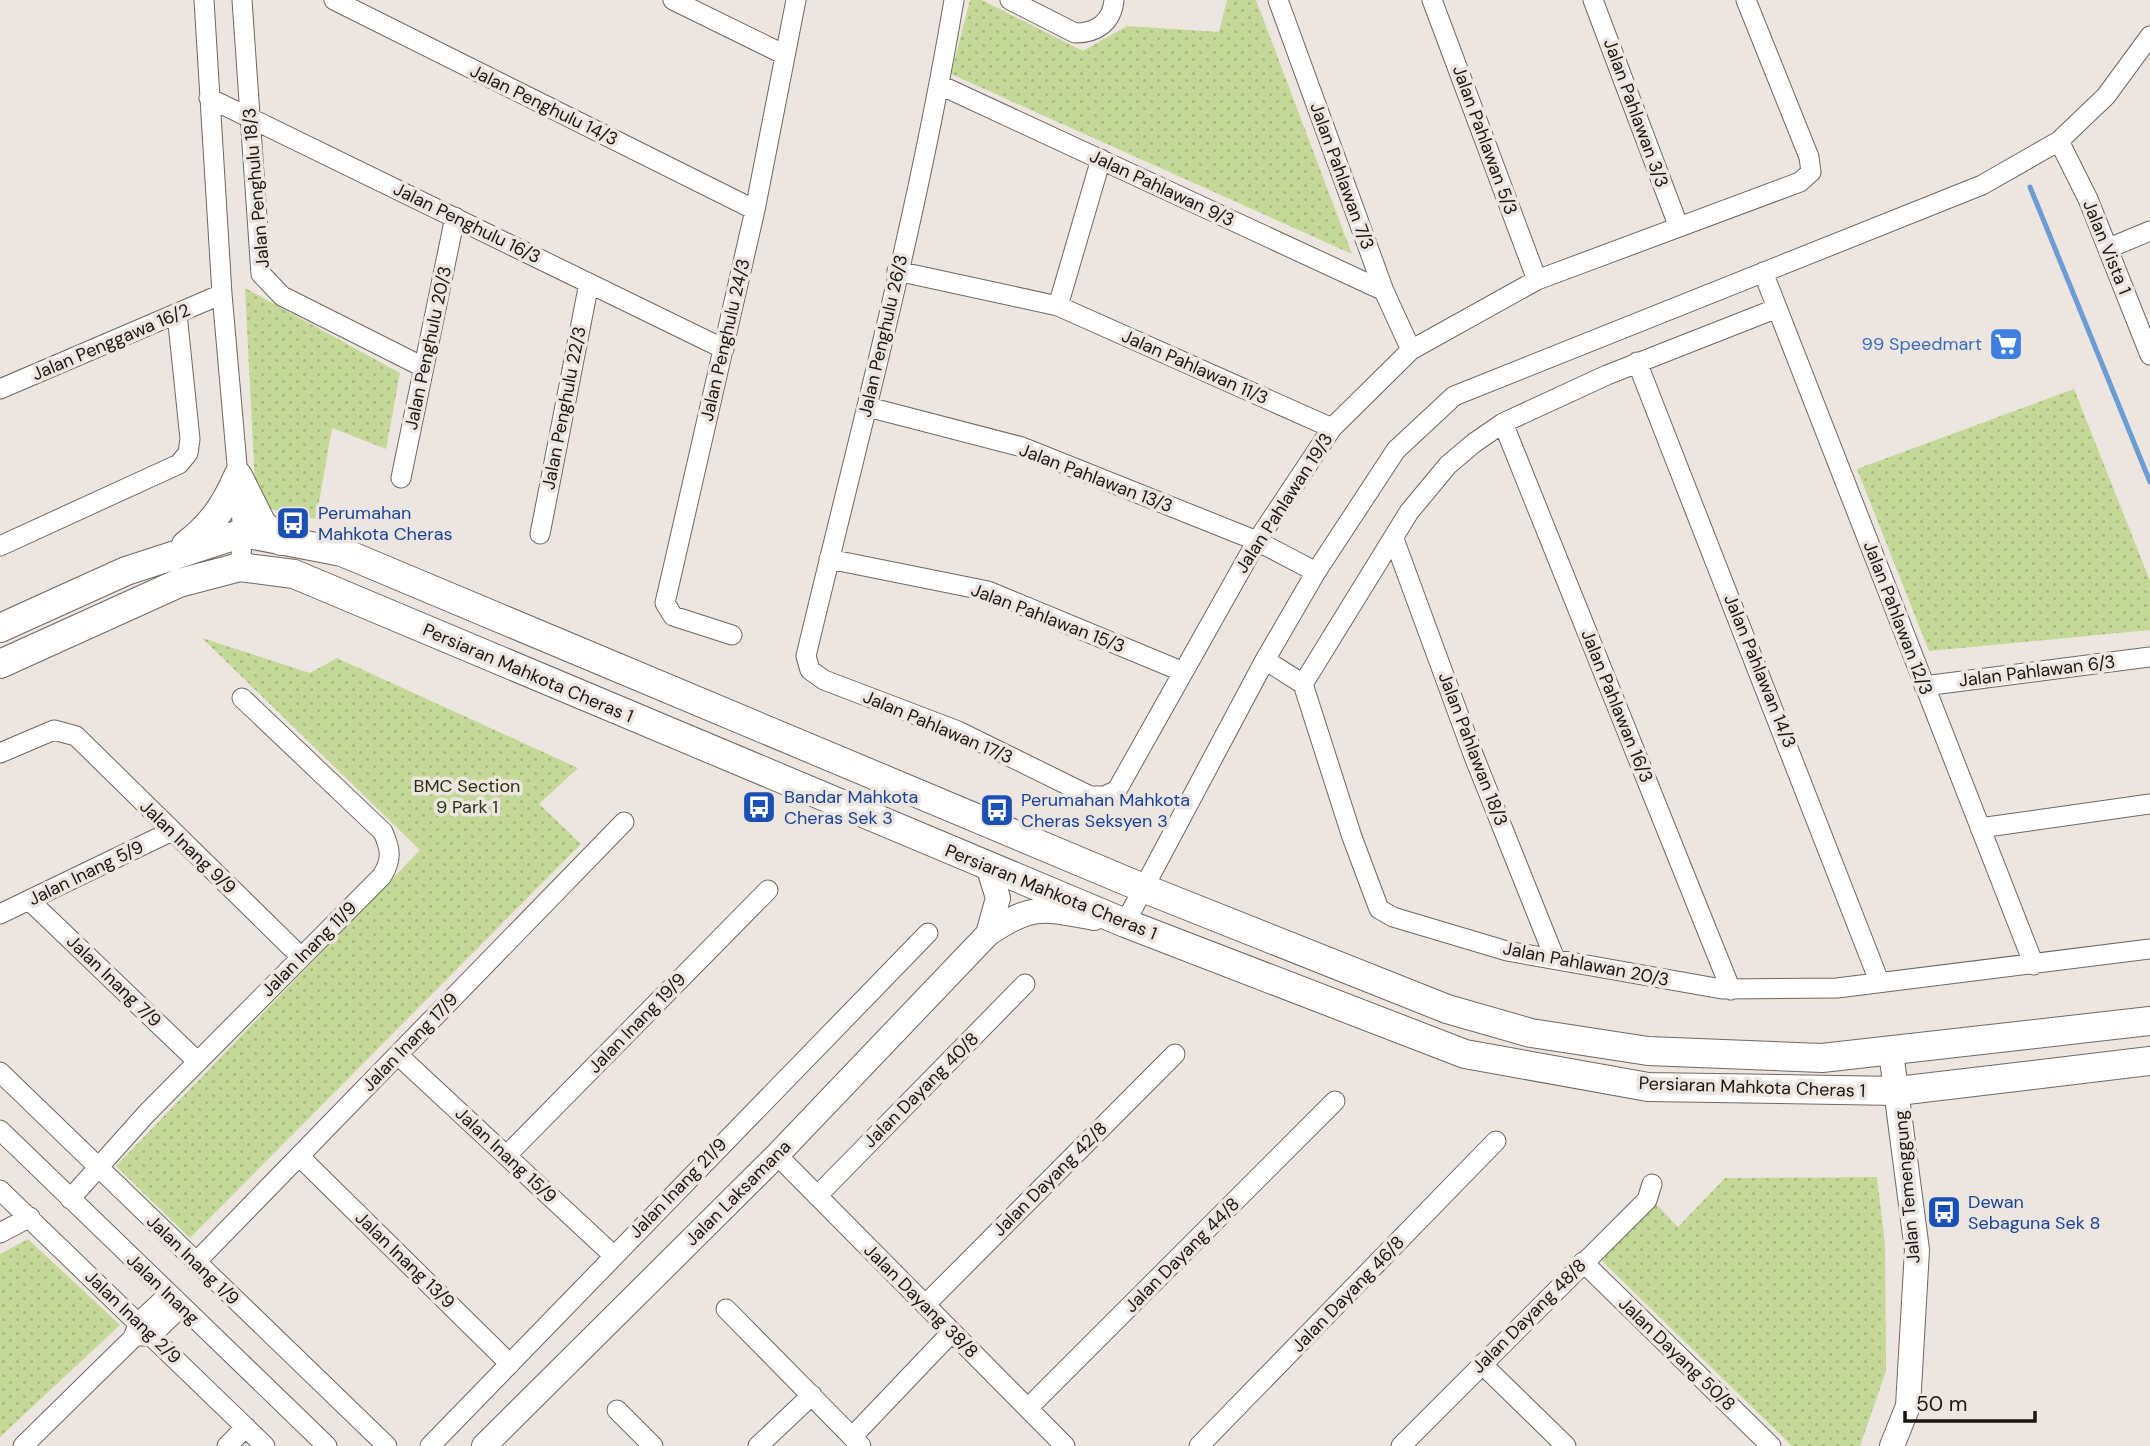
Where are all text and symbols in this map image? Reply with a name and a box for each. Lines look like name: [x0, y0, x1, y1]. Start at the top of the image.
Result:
street label: Jalan Pahlawan 3/3: [1598, 35, 1674, 191]
street label: Jalan Penghulu 14/3: [466, 59, 622, 151]
street label: Jalan Pahlawan 5/3: [1447, 62, 1523, 218]
street label: Jalan Pahlawan 7/3: [1304, 99, 1380, 253]
street label: Jalan Penghulu 18/3: [237, 107, 275, 269]
street label: Jalan Pahlawan 9/3: [1086, 144, 1238, 232]
street label: Jalan Penghulu 16/3: [389, 177, 545, 269]
street label: Jalan Vista 1: [2077, 196, 2137, 298]
street label: Jalan Penghulu 26/3: [853, 252, 913, 420]
street label: Jalan Penghulu 24/3: [695, 256, 755, 424]
street label: Jalan Penghulu 20/3: [399, 264, 457, 432]
street label: Jalan Penggawa 16/2: [28, 298, 194, 386]
street label: Jalan Penghulu 22/3: [536, 324, 592, 492]
street label: Jalan Pahlawan 11/3: [1118, 324, 1272, 410]
supermarket icon: 99 Speedmart: [1987, 325, 2025, 363]
place label: 99 Speedmart: [1862, 332, 1982, 356]
street label: Jalan Pahlawan 19/3: [1230, 428, 1338, 578]
street label: Jalan Pahlawan 13/3: [1016, 438, 1176, 518]
place label: Perumahan Mahkota Cheras: [318, 501, 453, 546]
bus stop icon: Perumahan Mahkota Cheras: [274, 504, 312, 542]
street label: Jalan Pahlawan 12/3: [1858, 538, 1938, 698]
street label: Jalan Pahlawan 15/3: [968, 578, 1128, 658]
street label: Jalan Pahlawan 14/3: [1718, 591, 1802, 751]
street label: Persiaran Mahkota Cheras 1: [419, 618, 637, 728]
street label: Jalan Pahlawan 16/3: [1575, 626, 1659, 786]
street label: Jalan Pahlawan 6/3: [1957, 649, 2117, 693]
street label: Jalan Pahlawan 18/3: [1433, 669, 1513, 829]
street label: Jalan Pahlawan 17/3: [859, 685, 1017, 769]
park label: BMC Section 9 Park 1: [414, 774, 520, 819]
place label: Bandar Mahkota Cheras Sek 3: [784, 785, 918, 830]
bus stop icon: Bandar Mahkota Cheras Sek 3: [740, 788, 778, 826]
place label: Perumahan Mahkota Cheras Seksyen 3: [1021, 788, 1190, 833]
bus stop icon: Perumahan Mahkota Cheras Seksyen 3: [978, 791, 1016, 829]
street label: Jalan Inang 9/9: [135, 795, 241, 899]
street label: Jalan Inang 5/9: [24, 835, 148, 911]
street label: Persiaran Mahkota Cheras 1: [941, 838, 1161, 946]
street label: Jalan Inang 11/9: [256, 896, 362, 1002]
street label: Jalan Inang 7/9: [61, 930, 167, 1032]
street label: Jalan Pahlawan 20/3: [1501, 936, 1671, 992]
street label: Jalan Inang 19/9: [583, 968, 691, 1078]
street label: Jalan Inang 17/9: [357, 987, 463, 1097]
street label: Jalan Dayang 40/8: [858, 1027, 984, 1153]
street label: Persiaran Mahkota Cheras 1: [1638, 1071, 1866, 1103]
street label: Jalan Inang 15/9: [450, 1102, 562, 1208]
street label: Jalan Temenggung: [1888, 1109, 1926, 1265]
street label: Jalan Dayang 42/8: [988, 1117, 1112, 1241]
street label: Jalan Inang 21/9: [624, 1133, 732, 1243]
street label: Jalan Laksamana: [680, 1135, 796, 1251]
place label: Dewan Sebaguna Sek 8: [1968, 1190, 2100, 1235]
street label: Jalan Dayang 44/8: [1119, 1192, 1245, 1318]
bus stop icon: Dewan Sebaguna Sek 8: [1925, 1193, 1963, 1231]
street label: Jalan Inang 13/9: [350, 1206, 460, 1314]
street label: Jalan Inang 1/9: [142, 1210, 244, 1310]
street label: Jalan Dayang 46/8: [1286, 1231, 1410, 1357]
street label: Jalan Dayang 38/8: [859, 1239, 983, 1363]
street label: Jalan Inang: [122, 1249, 204, 1329]
street label: Jalan Dayang 48/8: [1467, 1254, 1591, 1378]
street label: Jalan Inang 2/9: [80, 1265, 186, 1369]
street label: Jalan Dayang 50/8: [1613, 1292, 1741, 1416]
scale bar: [1905, 1380, 2035, 1424]
text: 50 m: [1916, 1390, 1967, 1418]

